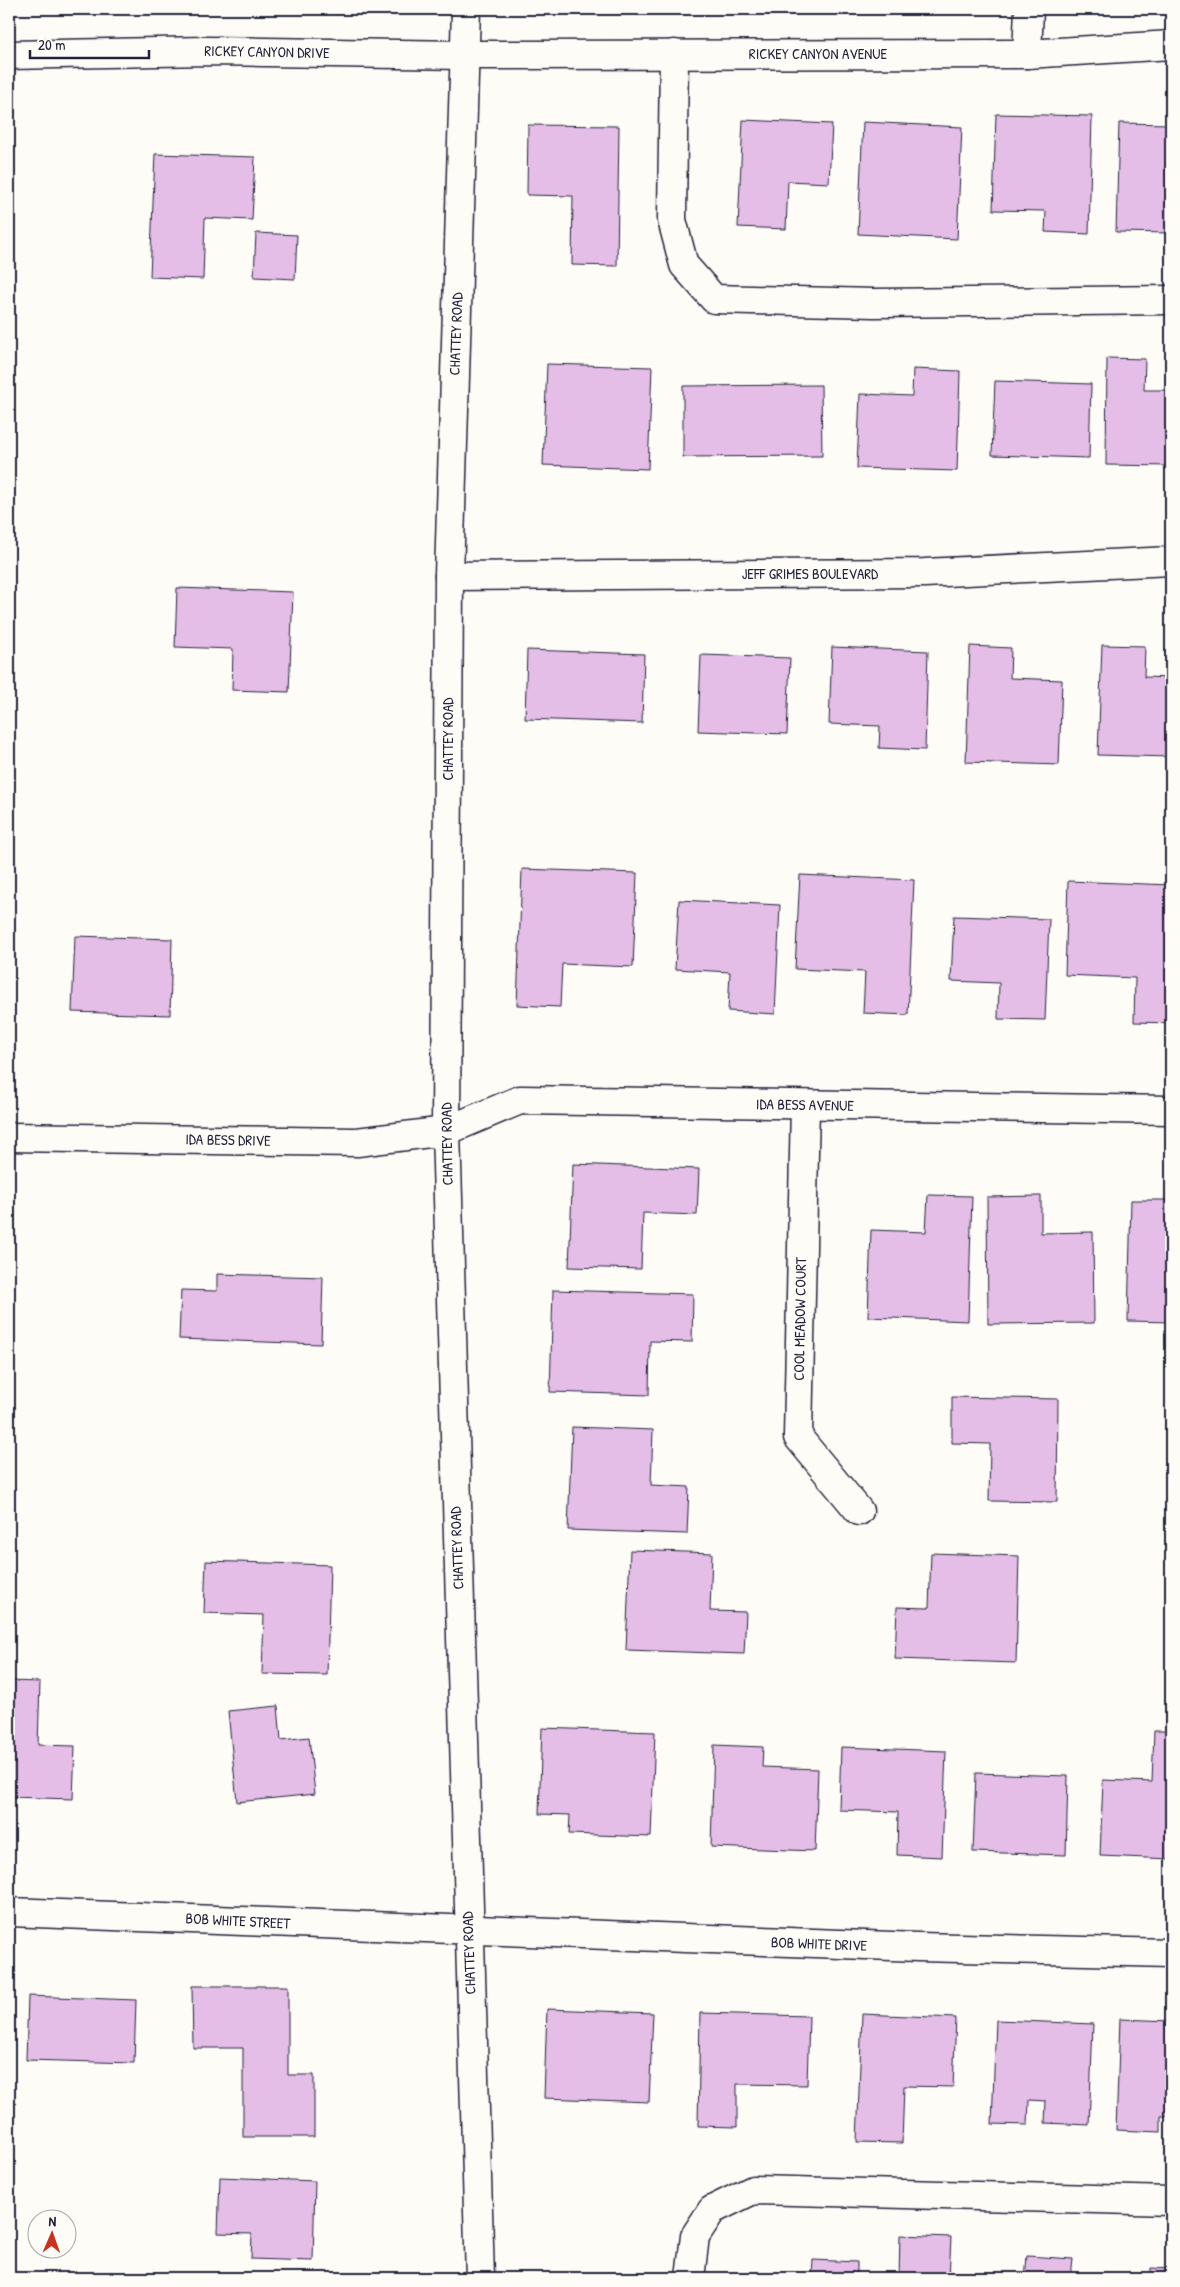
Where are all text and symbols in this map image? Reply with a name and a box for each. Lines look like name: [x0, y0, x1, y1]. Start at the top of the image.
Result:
scale bar: [30, 28, 149, 60]
text: 20 m: [38, 34, 65, 55]
street label: RICKEY CANYON DRIVE: [204, 40, 330, 63]
street label: RICKEY CANYON AVENUE: [749, 43, 888, 64]
street label: CHATTEY ROAD: [444, 291, 467, 376]
street label: JEFF GRIMES BOULEVARD: [742, 563, 879, 584]
street label: CHATTEY ROAD: [437, 697, 458, 780]
street label: IDA BESS AVENUE: [756, 1093, 855, 1116]
street label: CHATTEY ROAD: [435, 1102, 458, 1186]
street label: IDA BESS DRIVE: [185, 1128, 271, 1151]
street label: COOL MEADOW COURT: [788, 1256, 811, 1381]
street label: CHATTEY ROAD: [445, 1505, 468, 1590]
street label: BOB WHITE STREET: [185, 1907, 292, 1934]
street label: CHATTEY ROAD: [457, 1910, 480, 1995]
street label: BOB WHITE DRIVE: [770, 1931, 868, 1956]
north arrow: [28, 2210, 78, 2260]
text: N: [48, 2211, 57, 2230]

